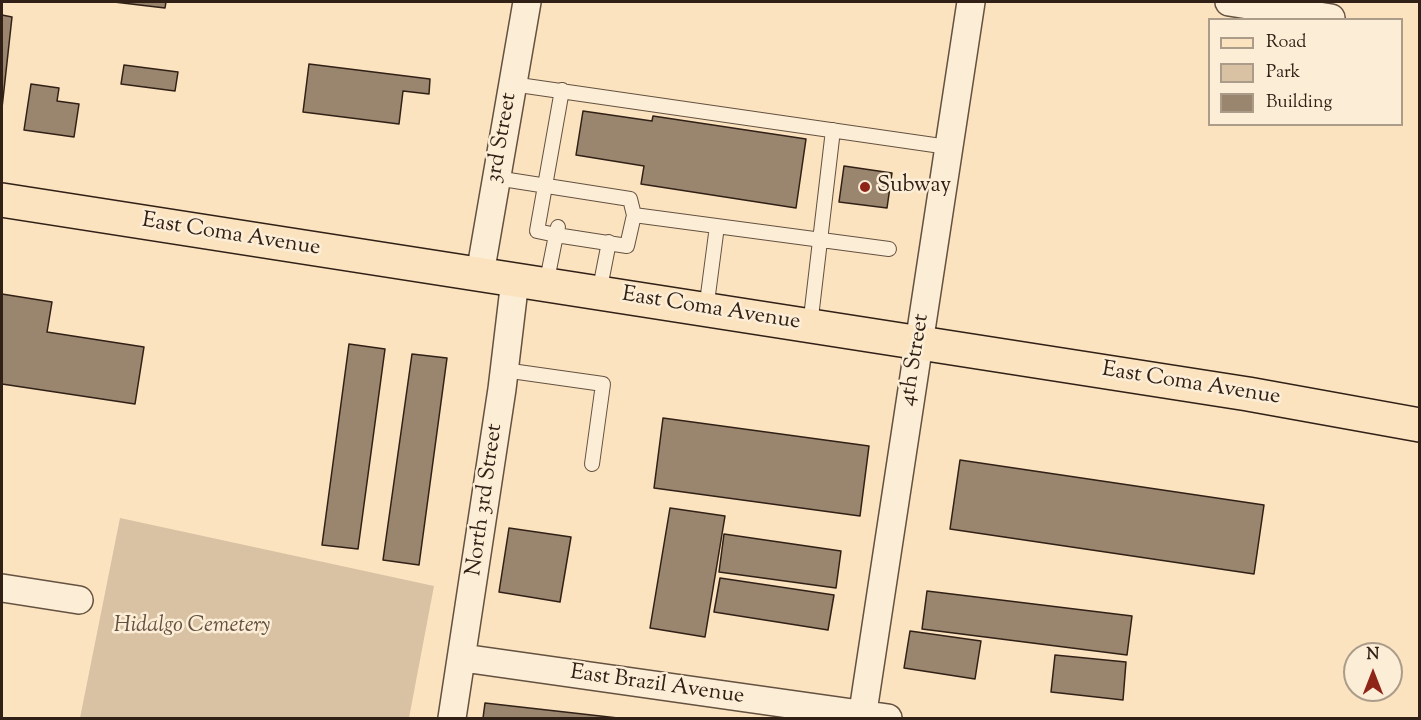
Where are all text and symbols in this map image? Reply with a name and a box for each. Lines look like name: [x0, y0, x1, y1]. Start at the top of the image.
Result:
legend: [1208, 18, 1403, 126]
text: Road: [1266, 30, 1306, 56]
text: Park: [1266, 60, 1300, 86]
text: Building: [1266, 90, 1332, 116]
street label: 3rd Street: [482, 91, 524, 185]
place label: Subway: [877, 174, 951, 200]
marker: Subway: [858, 180, 872, 194]
street label: East Coma Avenue: [140, 209, 322, 263]
street label: East Coma Avenue: [620, 283, 802, 337]
street label: 4th Street: [896, 312, 936, 408]
street label: East Coma Avenue: [1100, 358, 1282, 412]
street label: North 3rd Street: [462, 422, 510, 578]
park label: Hidalgo Cemetery: [114, 614, 270, 640]
north arrow: [1343, 642, 1403, 702]
text: N: [1367, 644, 1379, 667]
street label: East Brazil Avenue: [568, 661, 746, 711]

